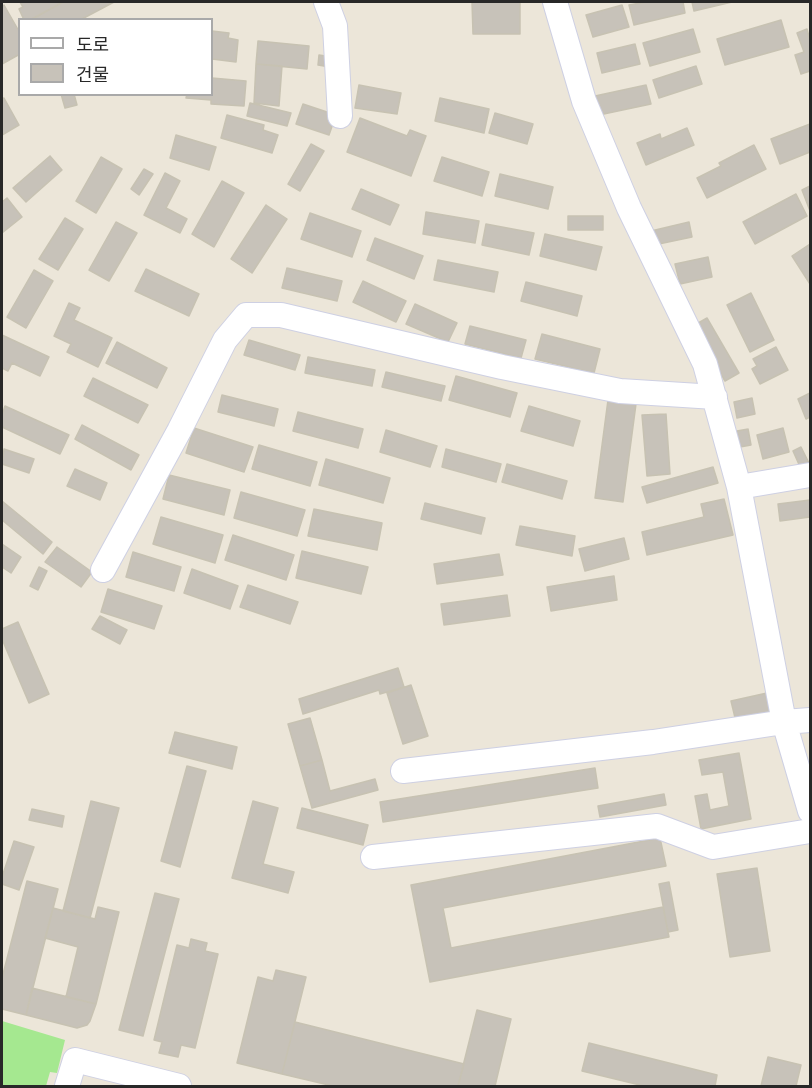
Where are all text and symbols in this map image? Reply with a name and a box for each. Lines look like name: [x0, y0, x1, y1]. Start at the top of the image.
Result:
legend: [18, 18, 213, 96]
text: 도로: [76, 34, 109, 55]
text: 건물: [76, 64, 109, 85]

